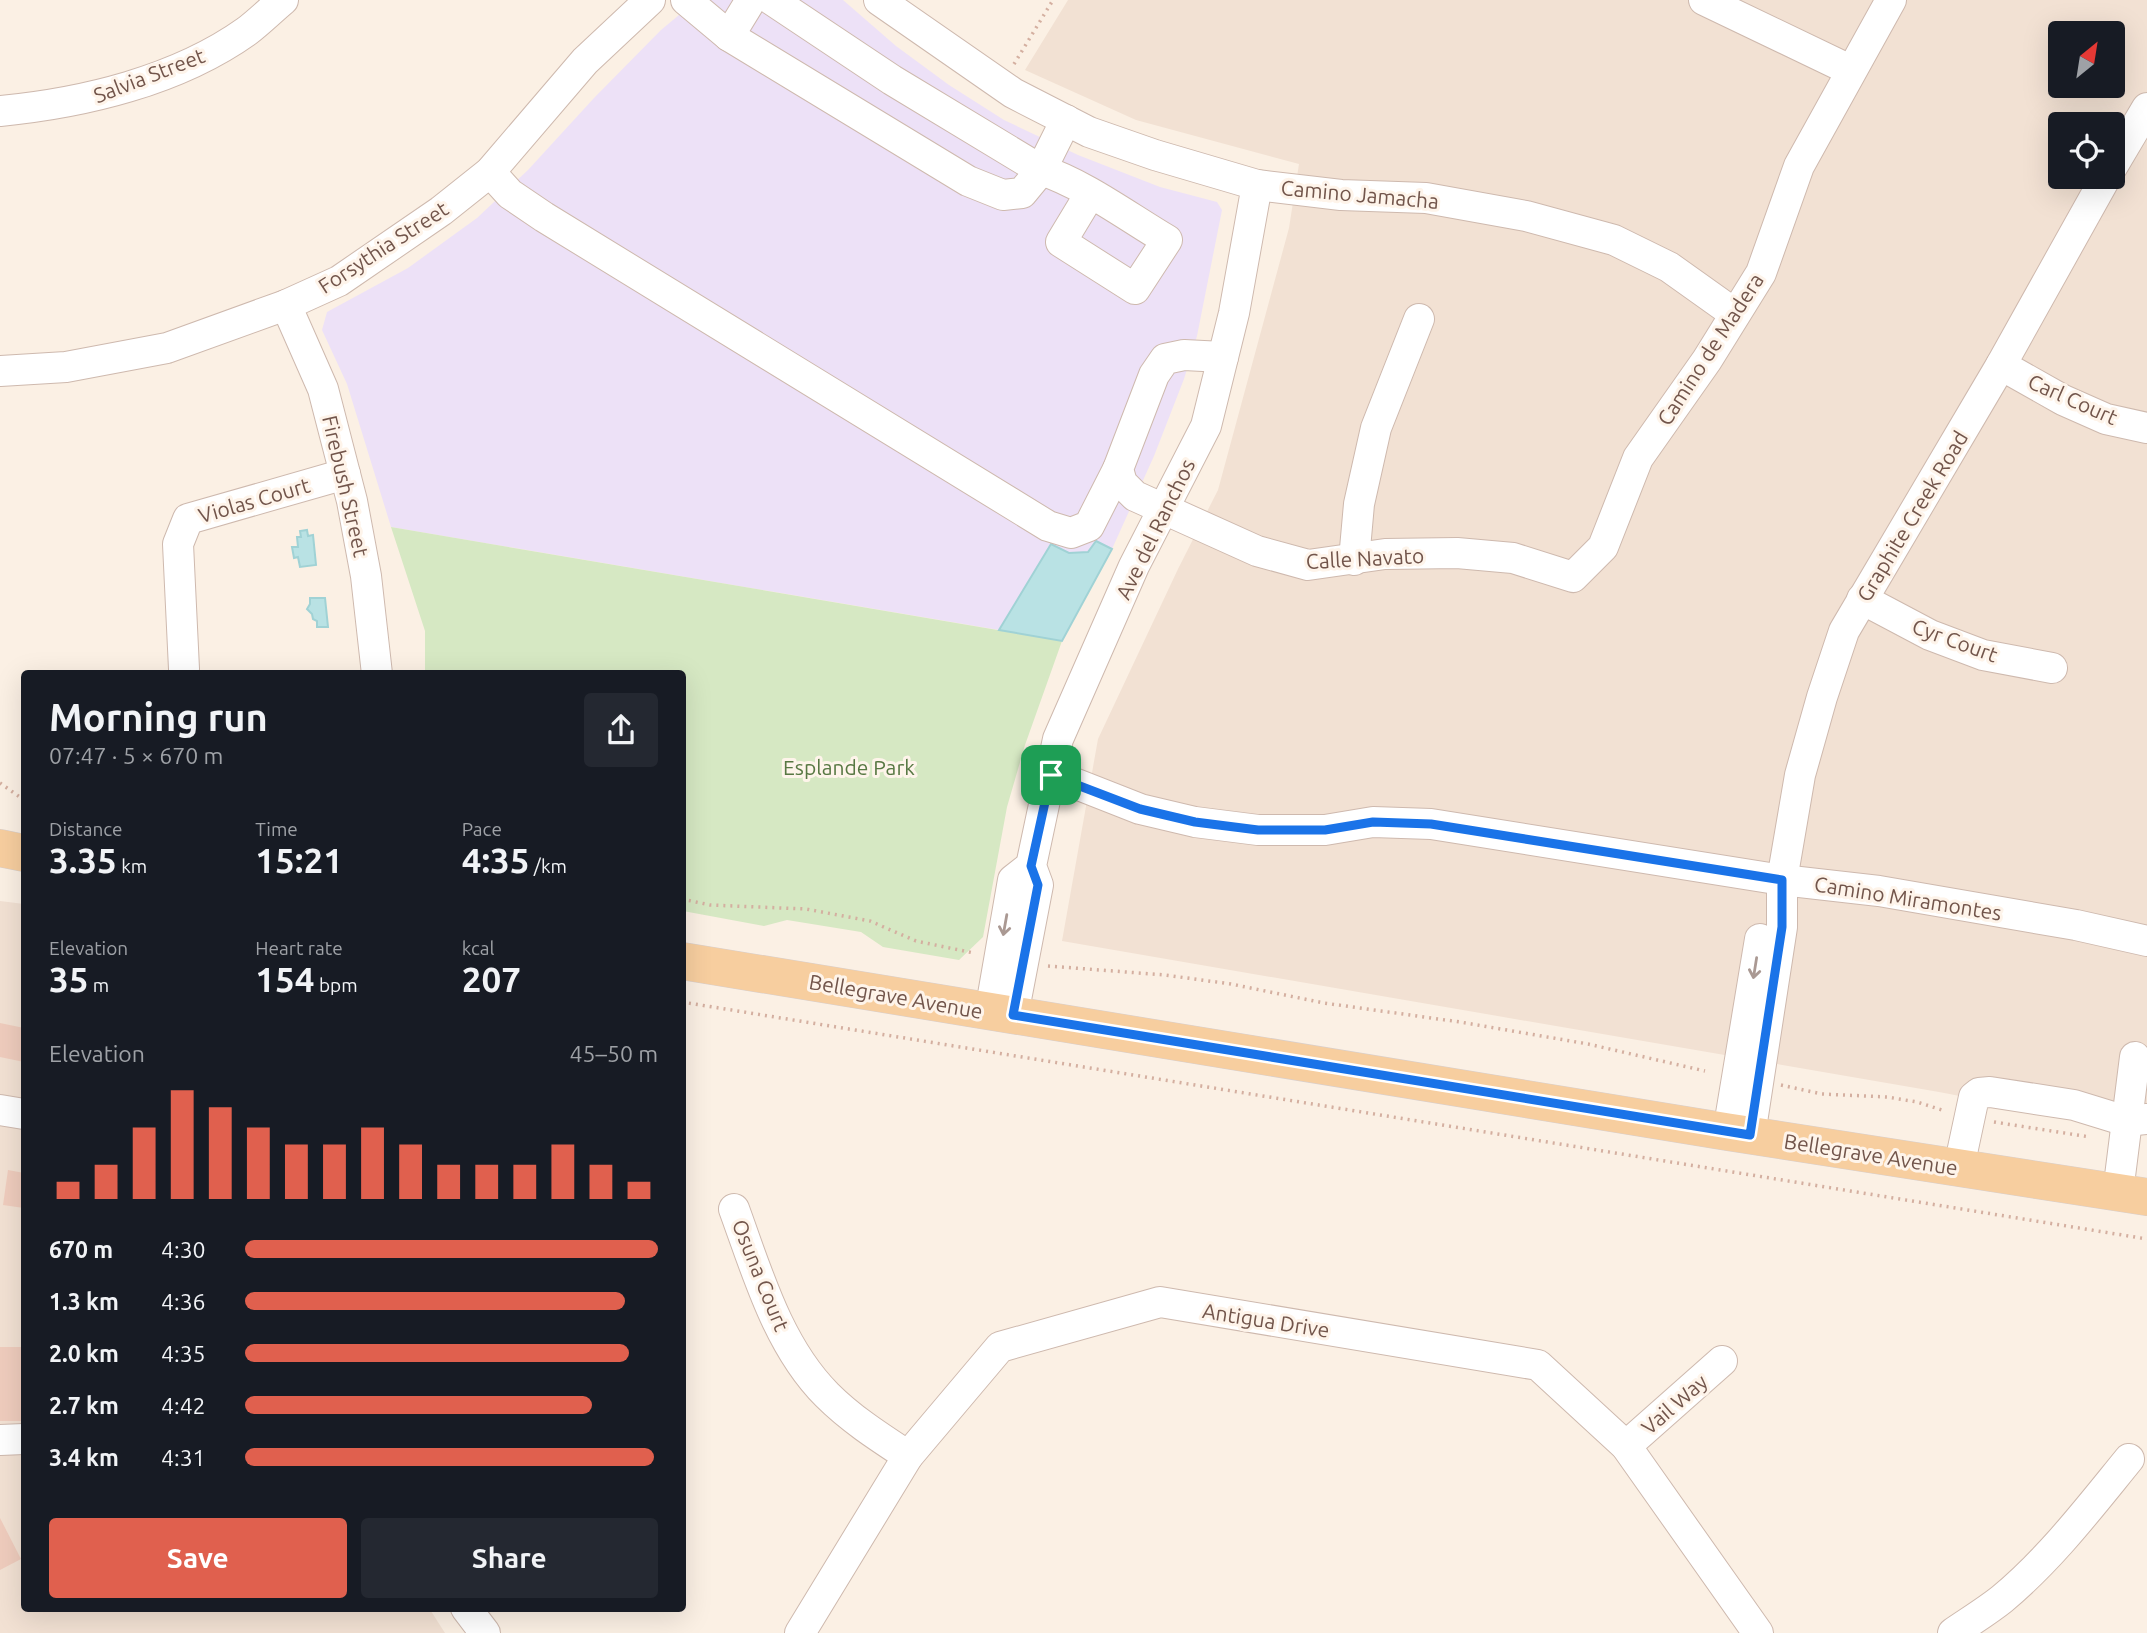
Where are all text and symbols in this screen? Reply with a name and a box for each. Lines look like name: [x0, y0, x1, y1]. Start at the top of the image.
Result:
north arrow: [2048, 21, 2124, 98]
map controls: [2048, 21, 2125, 189]
street label: Salvia Street: [90, 43, 208, 107]
button: locate: [2048, 112, 2125, 189]
street label: Camino Jamacha: [1280, 175, 1440, 213]
street label: Forsythia Street: [314, 196, 452, 298]
street label: Camino de Madera: [1652, 269, 1768, 429]
street label: Carl Court: [2025, 369, 2121, 429]
street label: Firebush Street: [318, 413, 374, 559]
street label: Graphite Creek Road: [1852, 426, 1972, 606]
street label: Ave del Ranchos: [1111, 455, 1199, 603]
street label: Violas Court: [195, 473, 313, 527]
street label: Calle Navato: [1305, 543, 1425, 573]
street label: Cyr Court: [1909, 613, 2001, 667]
button: share: [584, 693, 658, 767]
text: Morning run: [49, 696, 268, 738]
text: 07:47 · 5 × 670 m: [49, 743, 223, 768]
pin: [1021, 745, 1081, 805]
park label: Esplande Park: [783, 755, 915, 779]
icon: arrive: [1032, 756, 1070, 794]
text: Distance: [49, 818, 123, 840]
text: Time: [255, 818, 298, 840]
text: Pace: [462, 818, 502, 840]
text: 3.35: [49, 840, 117, 880]
text: 15:21: [255, 840, 343, 880]
text: 4:35: [462, 840, 530, 880]
text: km: [117, 855, 147, 877]
text: /km: [530, 855, 567, 877]
street label: Camino Miramontes: [1813, 871, 2003, 925]
one-way arrow: [998, 913, 1011, 936]
text: Elevation: [49, 937, 128, 959]
text: Heart rate: [255, 937, 343, 959]
text: kcal: [462, 937, 494, 959]
one-way arrow: [1748, 956, 1761, 979]
text: 35: [49, 959, 88, 999]
text: 154: [255, 959, 315, 999]
text: 207: [462, 959, 521, 999]
street label: Bellegrave Avenue: [807, 969, 985, 1023]
text: m: [88, 974, 109, 996]
text: bpm: [315, 974, 358, 996]
text: Elevation: [49, 1041, 145, 1066]
text: 45–50 m: [570, 1041, 658, 1066]
street label: Bellegrave Avenue: [1782, 1128, 1960, 1180]
street label: Osuna Court: [728, 1216, 794, 1334]
text: 670 m: [49, 1237, 113, 1262]
text: 4:30: [161, 1237, 206, 1262]
text: 1.3 km: [49, 1289, 119, 1314]
text: 4:36: [161, 1289, 206, 1314]
street label: Antigua Drive: [1201, 1298, 1331, 1342]
text: 2.0 km: [49, 1341, 119, 1366]
text: 4:35: [161, 1341, 206, 1366]
street label: Vail Way: [1636, 1369, 1712, 1439]
text: 2.7 km: [49, 1393, 119, 1418]
text: 4:42: [161, 1393, 206, 1418]
text: 3.4 km: [49, 1445, 119, 1470]
text: 4:31: [161, 1445, 206, 1470]
button: Save: [49, 1518, 347, 1598]
button: Share: [361, 1518, 658, 1598]

